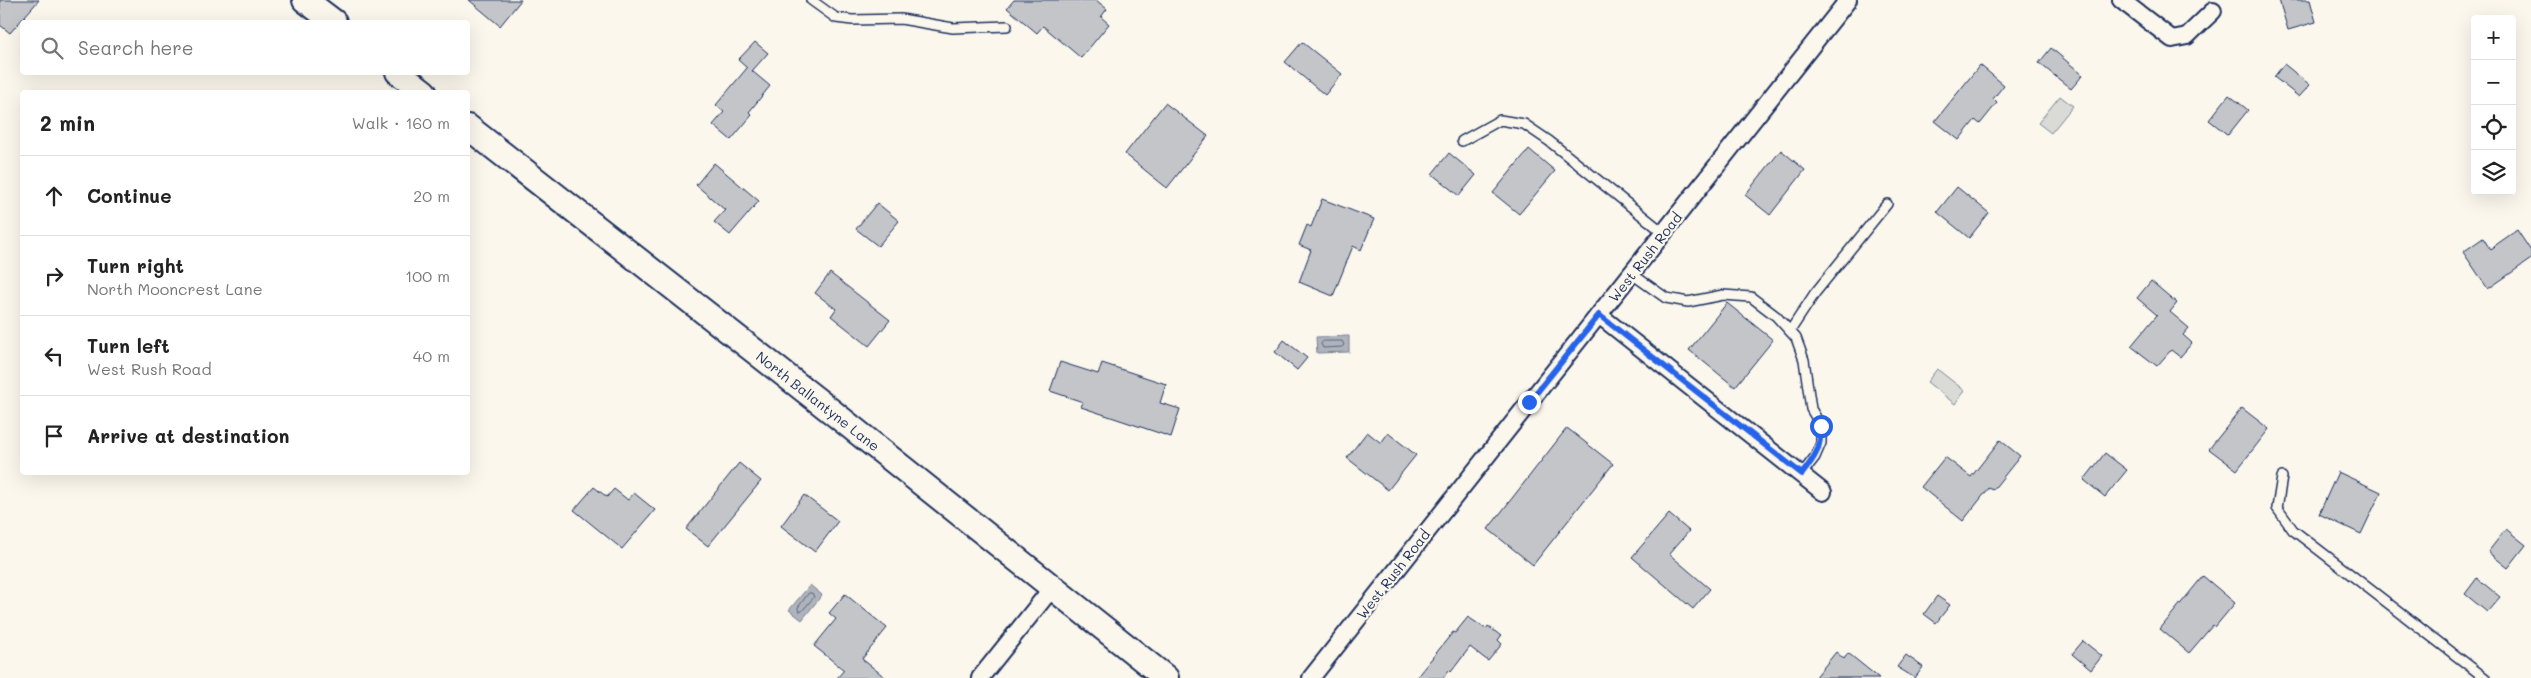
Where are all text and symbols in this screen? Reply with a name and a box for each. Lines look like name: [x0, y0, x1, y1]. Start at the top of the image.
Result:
map controls: [2471, 15, 2516, 195]
button: +: [2471, 15, 2516, 60]
search box: [20, 20, 470, 75]
icon: search: [38, 34, 66, 62]
text: Search here: [78, 35, 194, 60]
button: −: [2471, 60, 2516, 105]
button: locate: [2471, 105, 2516, 150]
text: 2 min: [40, 109, 95, 136]
text: Walk · 160 m: [352, 112, 450, 133]
button: layers: [2471, 150, 2516, 195]
icon: ahead: [40, 182, 68, 210]
text: Continue: [87, 183, 172, 208]
text: 20 m: [413, 185, 450, 206]
street label: West Rush Road: [1604, 208, 1686, 306]
text: Turn right: [87, 253, 184, 278]
icon: right: [40, 262, 68, 290]
text: 100 m: [405, 265, 450, 286]
text: North Mooncrest Lane: [87, 278, 263, 299]
text: Turn left: [87, 333, 170, 358]
icon: left: [40, 342, 68, 370]
text: 40 m: [413, 345, 450, 366]
street label: North Ballantyne Lane: [752, 347, 884, 455]
text: West Rush Road: [87, 358, 212, 379]
route end: [1518, 391, 1541, 414]
route start: [1810, 415, 1833, 438]
icon: arrive: [40, 422, 68, 450]
text: Arrive at destination: [87, 423, 290, 448]
street label: West Rush Road: [1352, 525, 1434, 623]

